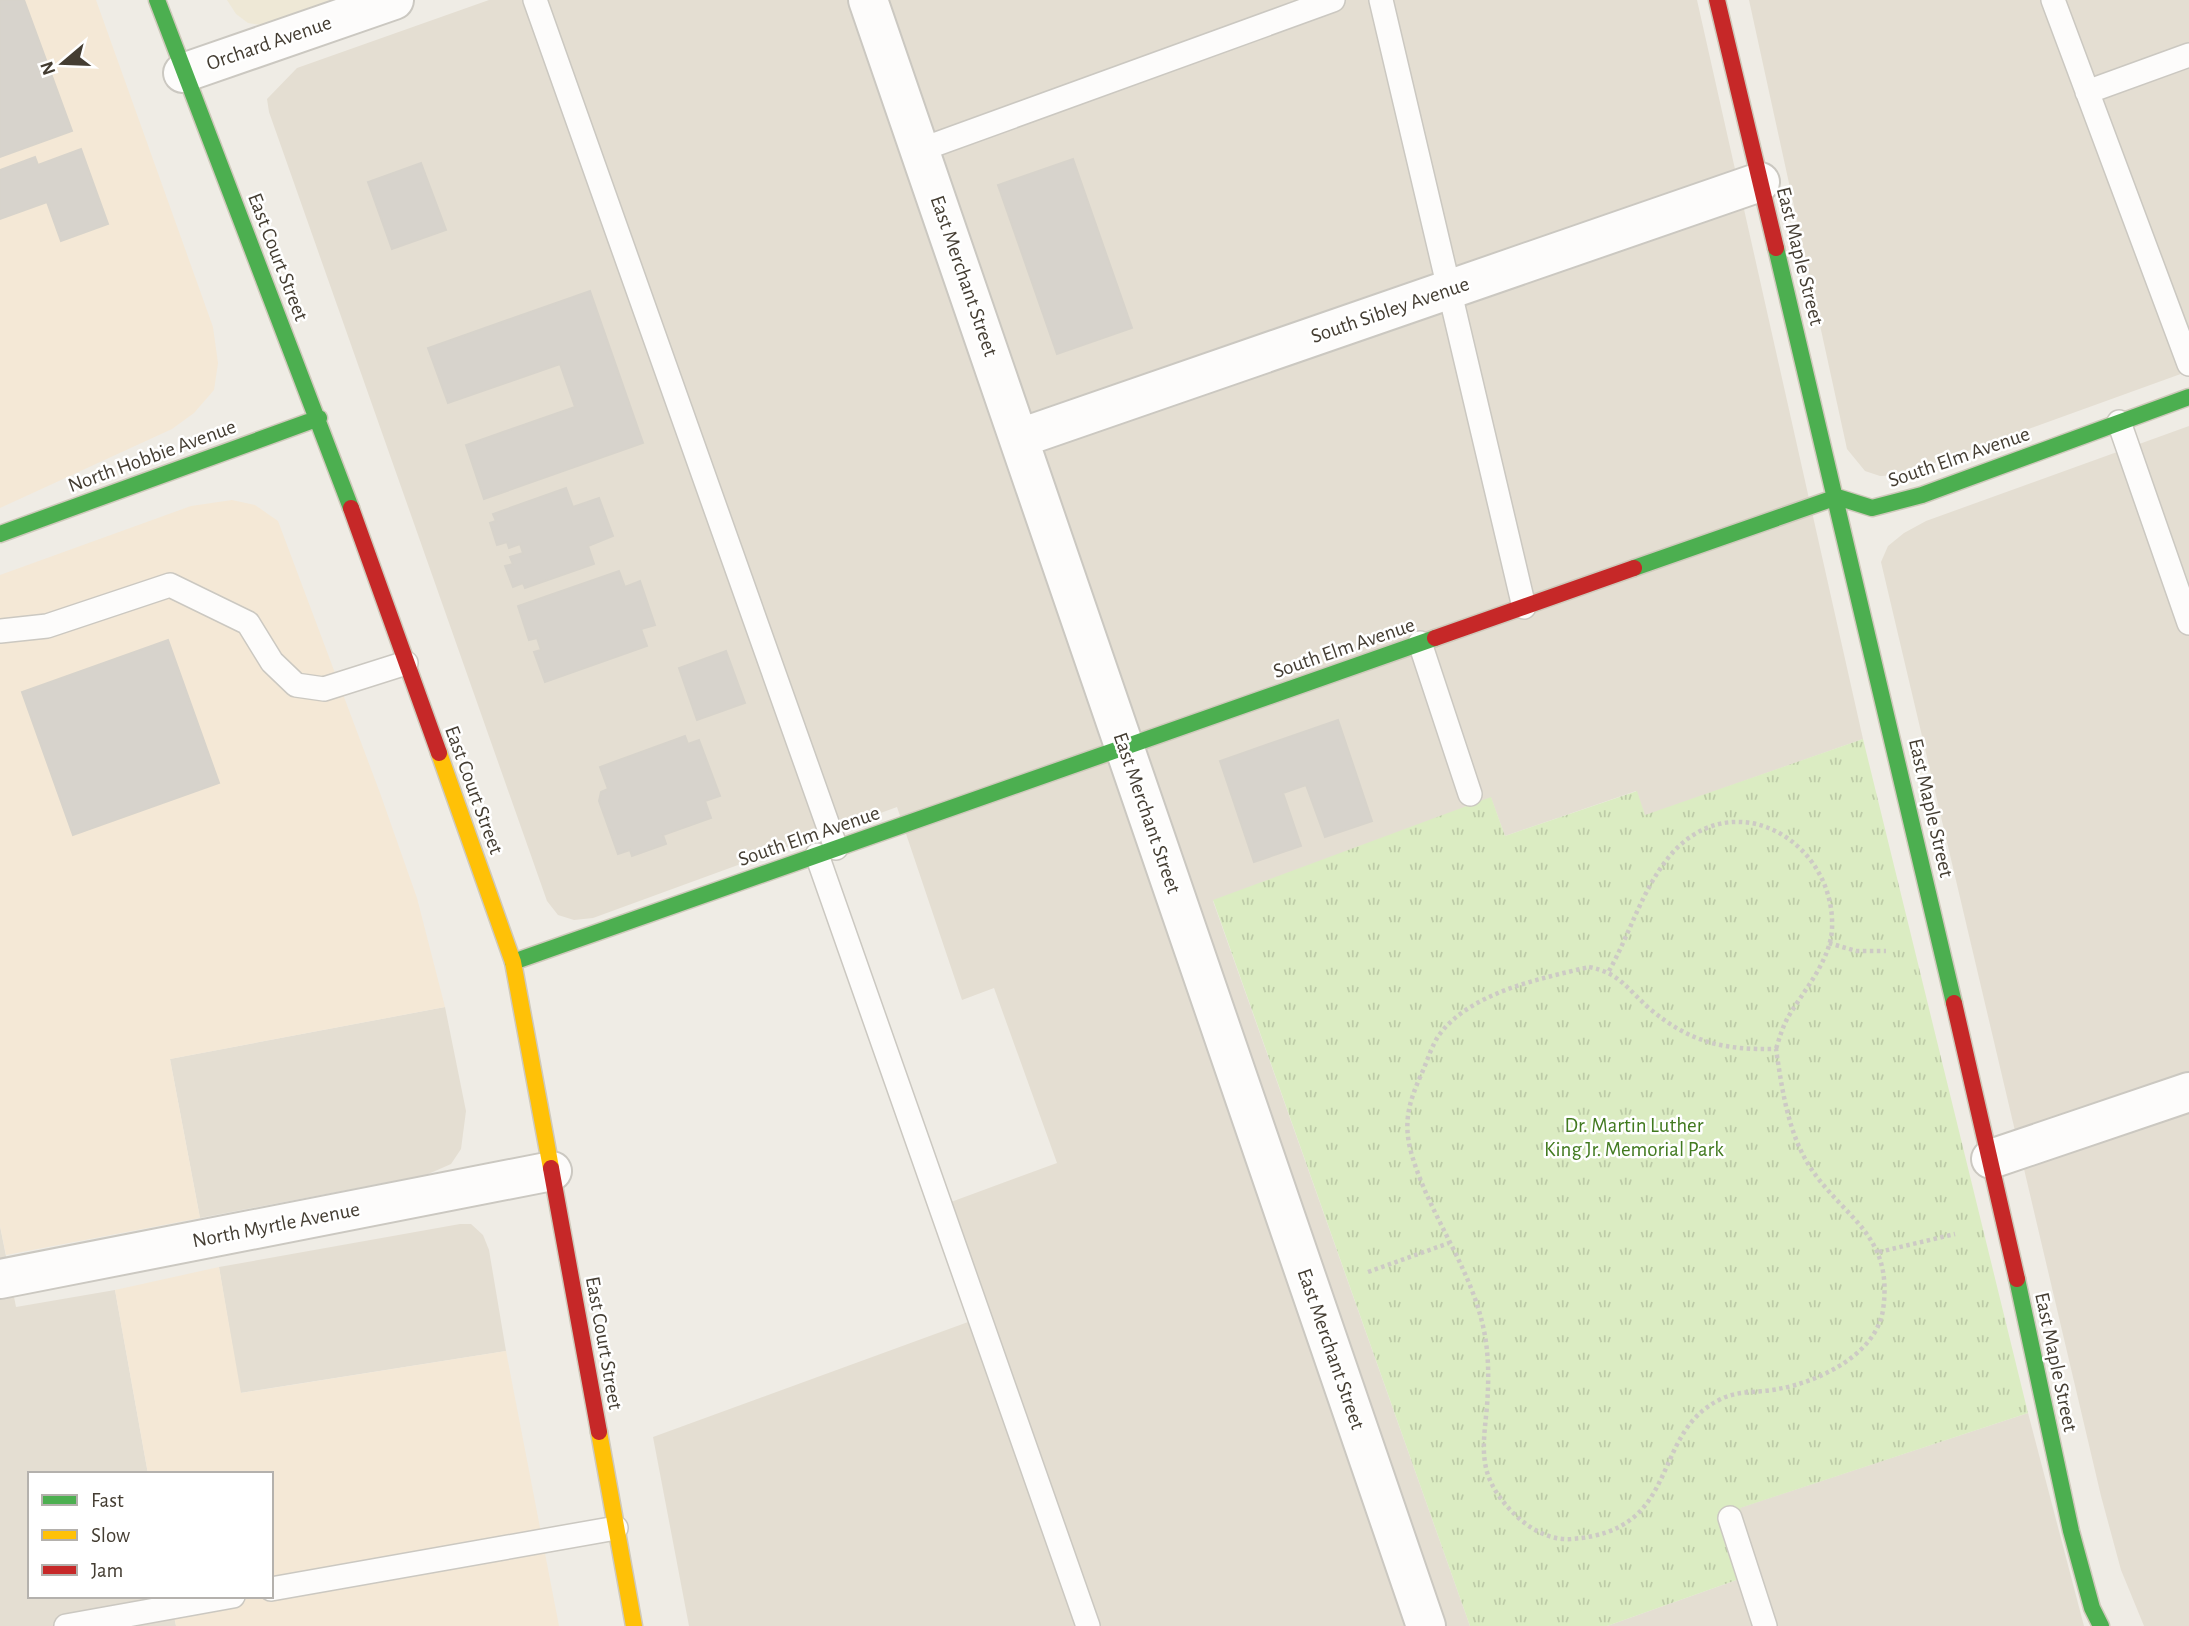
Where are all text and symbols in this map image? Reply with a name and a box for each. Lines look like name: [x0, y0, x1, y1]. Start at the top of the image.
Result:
street label: Orchard Avenue: [204, 12, 334, 74]
north arrow: [28, 28, 98, 98]
text: N: [37, 59, 59, 77]
street label: East Maple Street: [1773, 185, 1827, 328]
street label: East Court Street: [244, 190, 312, 324]
street label: East Merchant Street: [927, 193, 1002, 360]
street label: South Sibley Avenue: [1308, 273, 1472, 347]
street label: North Hobbie Avenue: [65, 416, 239, 496]
street label: South Elm Avenue: [1885, 423, 2033, 491]
street label: South Elm Avenue: [1270, 614, 1418, 682]
street label: East Court Street: [441, 723, 507, 857]
street label: East Merchant Street: [1110, 730, 1185, 897]
street label: East Maple Street: [1905, 737, 1957, 880]
street label: South Elm Avenue: [735, 802, 883, 870]
park label: Dr. Martin Luther King Jr. Memorial Park: [1544, 1115, 1724, 1160]
street label: North Myrtle Avenue: [191, 1198, 361, 1252]
street label: East Merchant Street: [1294, 1266, 1369, 1433]
street label: East Court Street: [582, 1275, 626, 1412]
street label: East Maple Street: [2031, 1290, 2081, 1434]
legend: [28, 1472, 273, 1598]
text: Fast: [91, 1490, 124, 1511]
text: Slow: [91, 1525, 130, 1546]
text: Jam: [91, 1560, 123, 1581]

